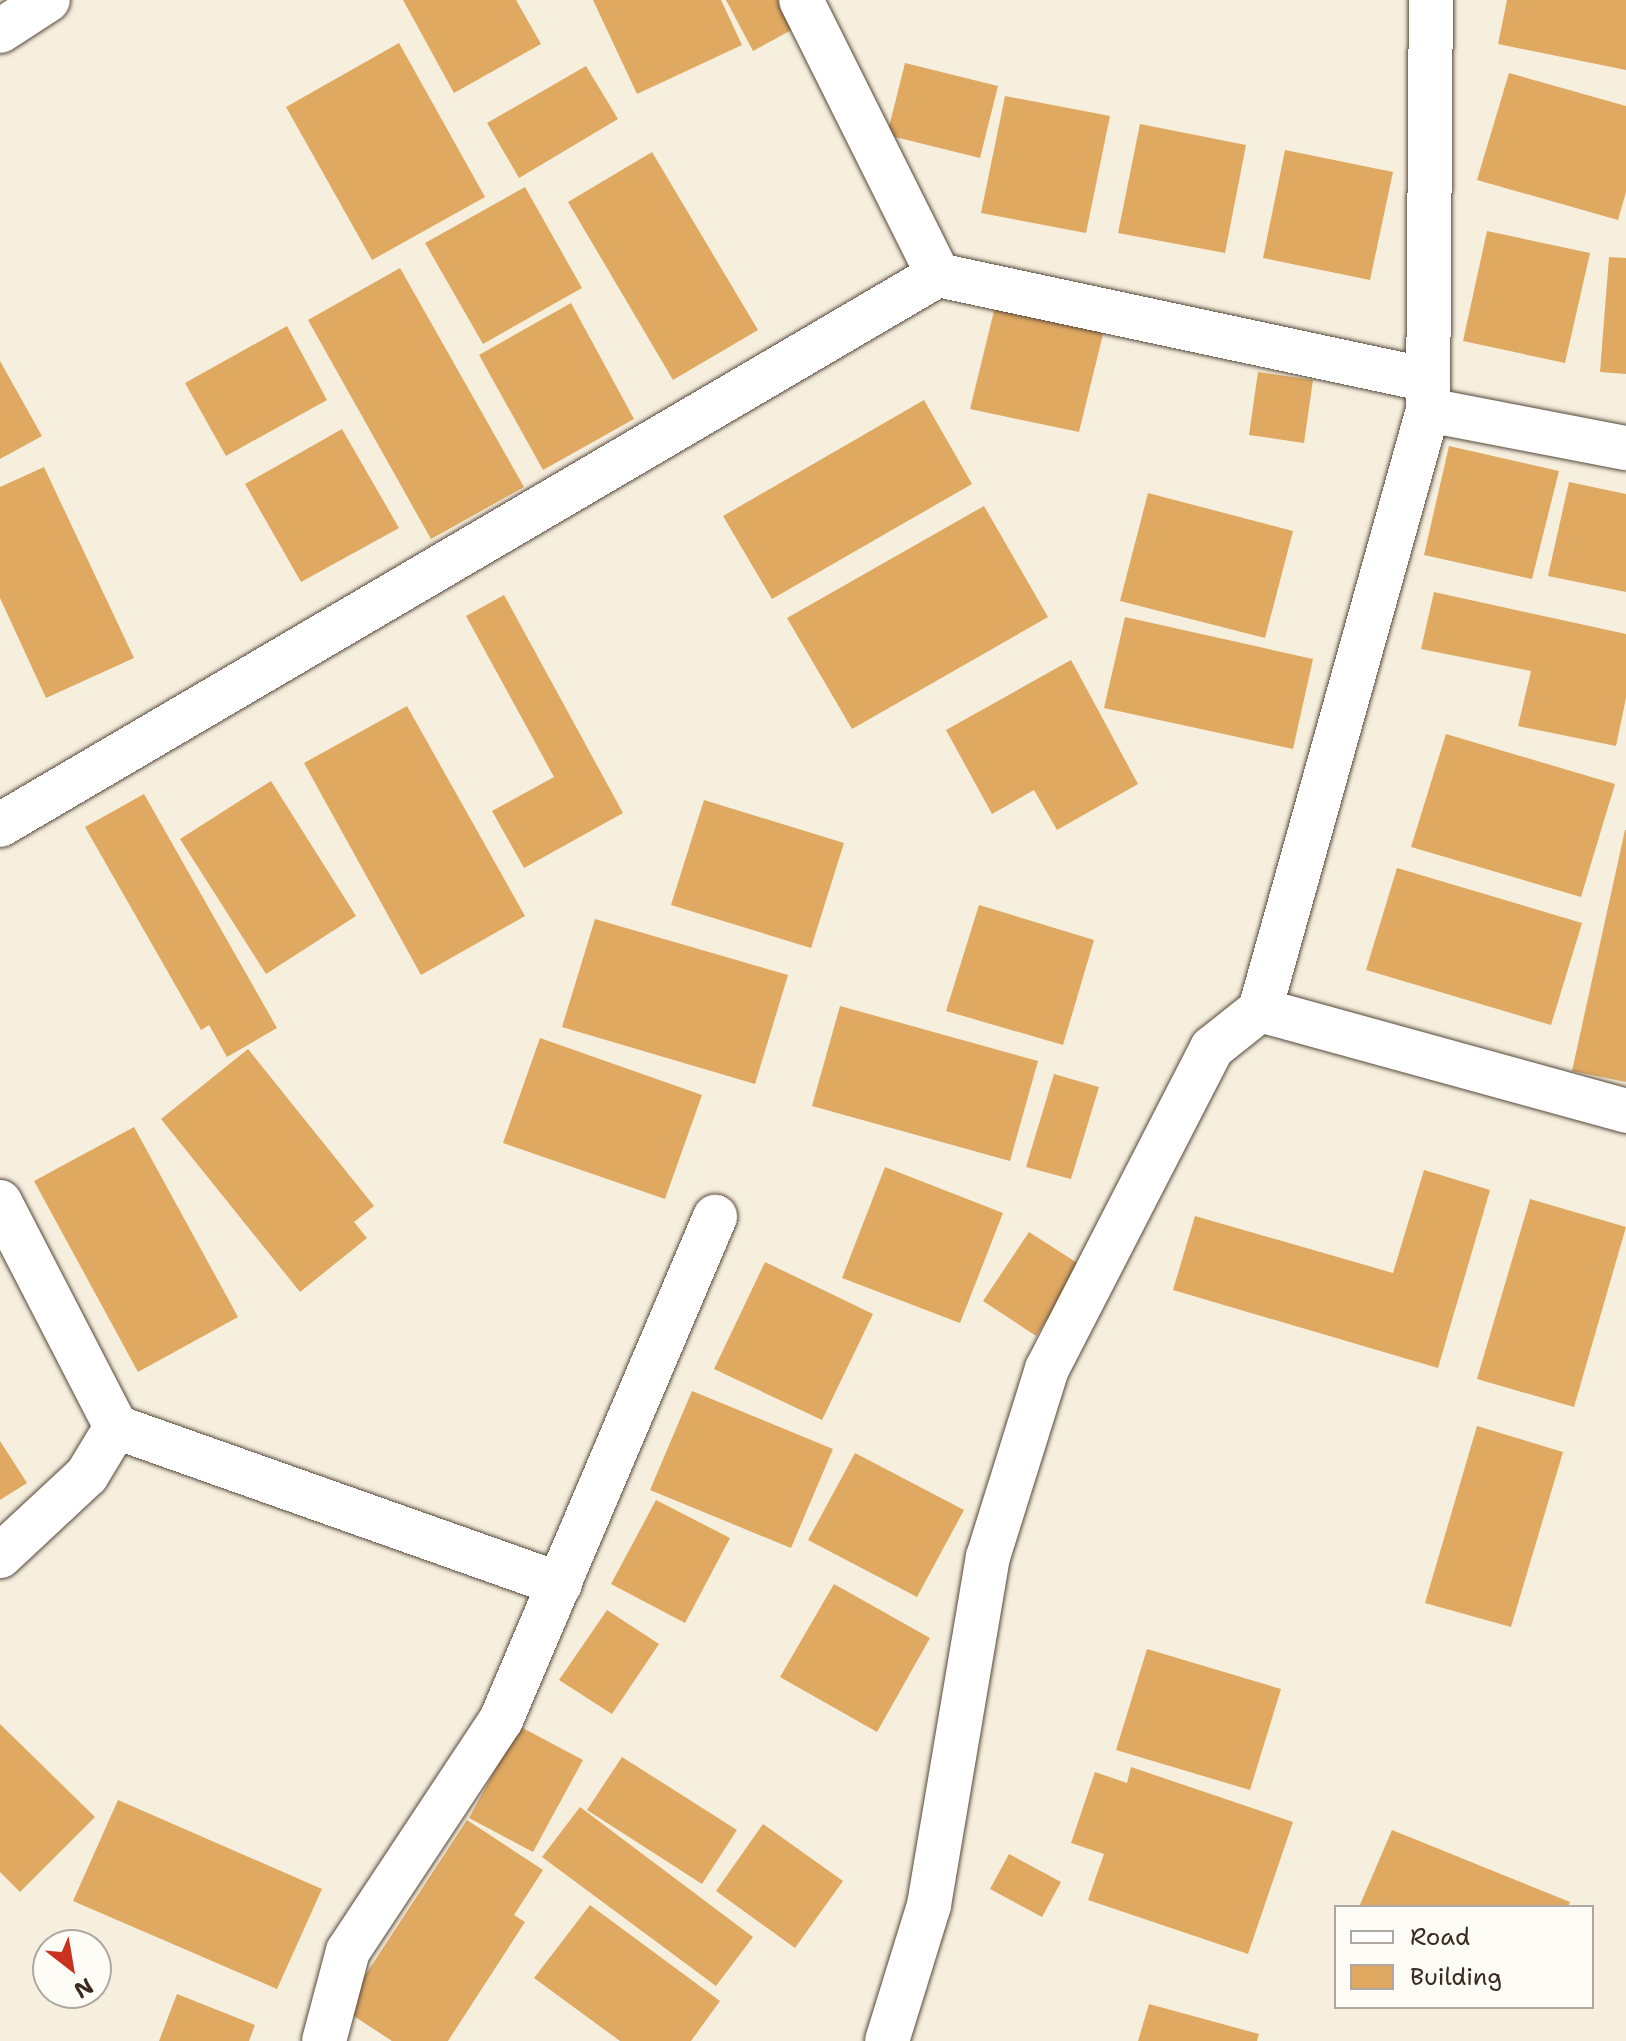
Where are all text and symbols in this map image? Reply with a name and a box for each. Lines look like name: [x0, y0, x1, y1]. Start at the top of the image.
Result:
legend: [1334, 1905, 1594, 2009]
text: Road: [1410, 1921, 1470, 1953]
north arrow: [32, 1929, 112, 2009]
text: Building: [1410, 1961, 1502, 1993]
text: N: [69, 1971, 99, 2005]

